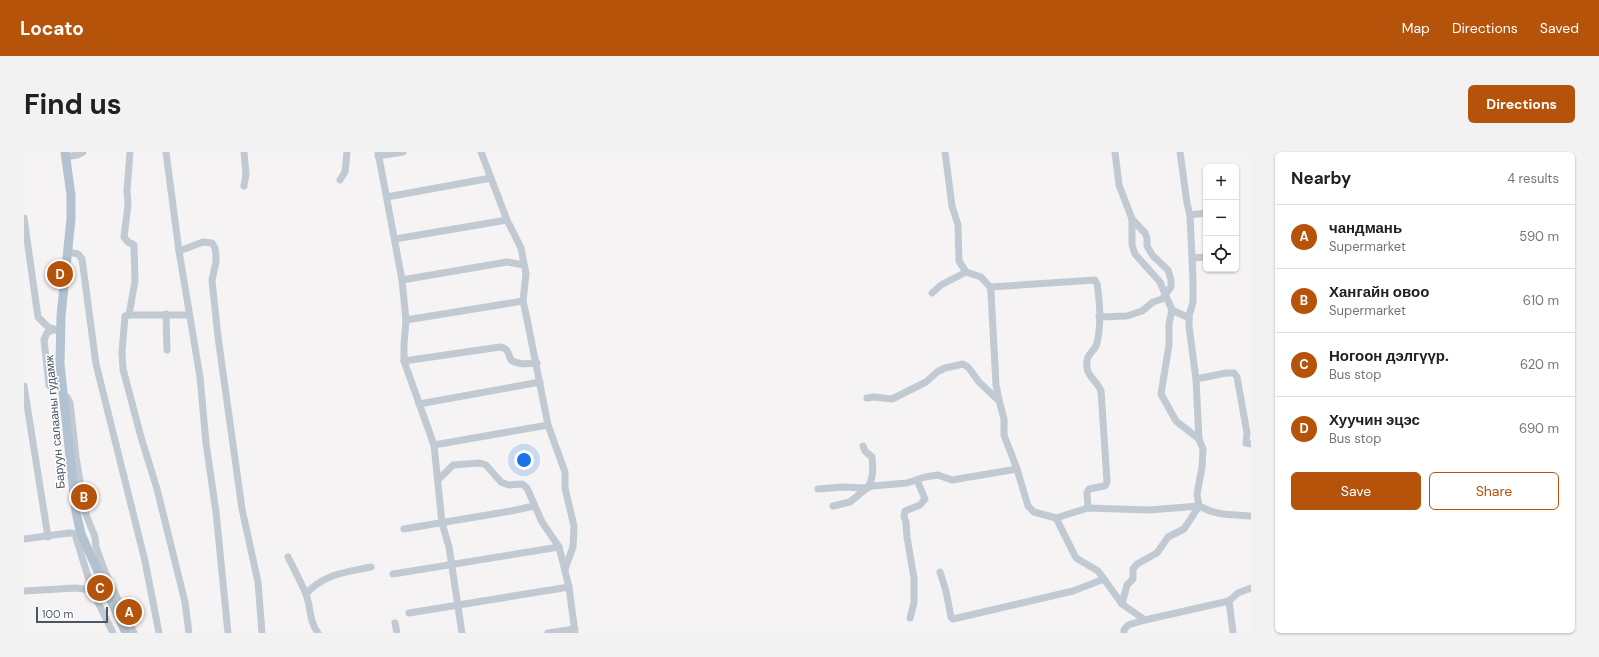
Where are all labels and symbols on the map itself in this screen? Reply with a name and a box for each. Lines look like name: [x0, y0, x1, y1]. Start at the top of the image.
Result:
pin: D: [47, 259, 73, 289]
street label: Баруун салааны гудамж: [41, 354, 69, 490]
your location: [514, 450, 534, 470]
pin: B: [71, 482, 97, 512]
pin: C: [87, 573, 113, 603]
pin: A: [116, 597, 142, 627]
scale bar: [36, 605, 108, 624]

